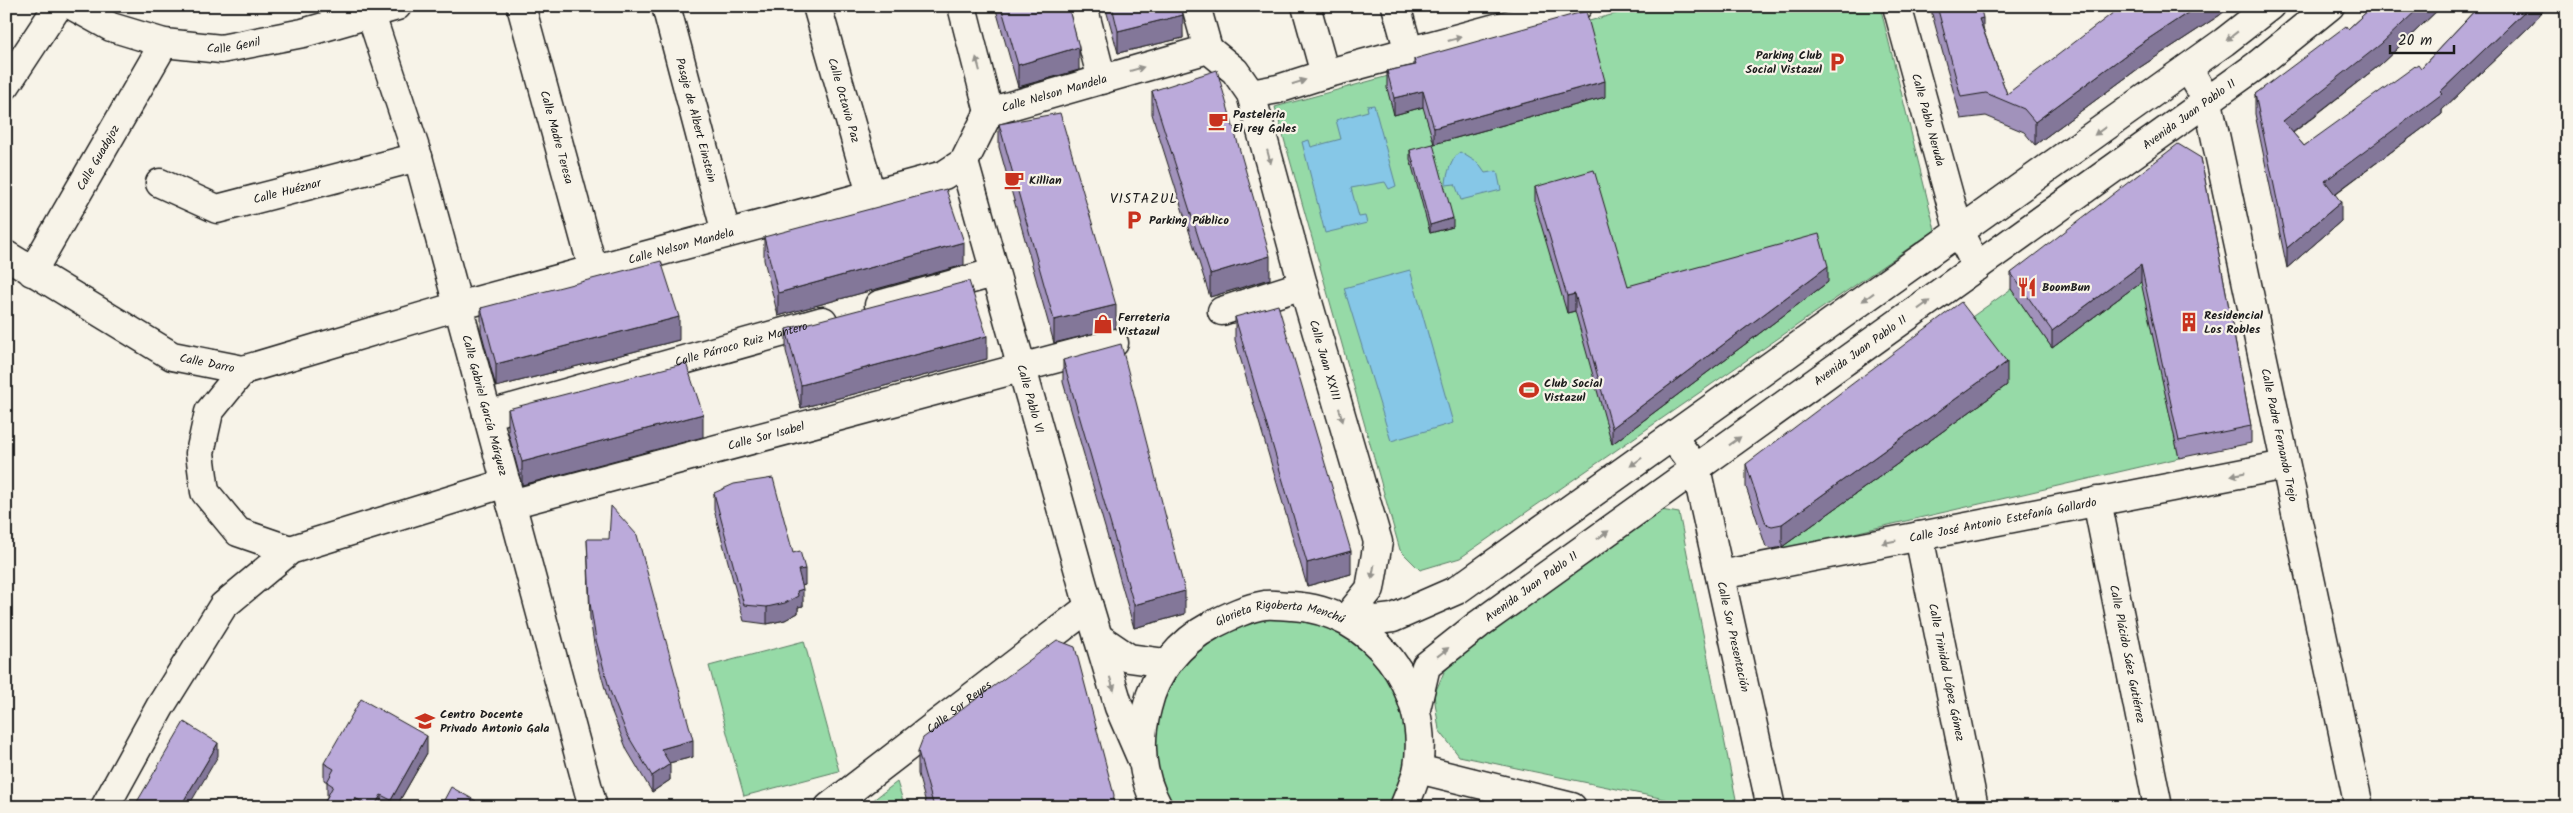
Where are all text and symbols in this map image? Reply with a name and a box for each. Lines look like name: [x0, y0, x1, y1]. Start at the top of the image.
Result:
scale bar: [2390, 22, 2454, 54]
text: 20 m: [2398, 29, 2432, 53]
one-way arrow: [2225, 31, 2239, 41]
street label: Calle Genil: [206, 32, 262, 59]
one-way arrow: [1448, 35, 1463, 43]
place label: Parking Club Social Vistazul: [1746, 46, 1823, 79]
parking icon: Parking Club Social Vistazul: [1826, 51, 1848, 73]
street label: Pasaje de Albert Einstein: [671, 55, 722, 185]
street label: Calle Octavio Paz: [823, 55, 865, 145]
one-way arrow: [974, 57, 982, 72]
one-way arrow: [1130, 65, 1145, 73]
street label: Calle Nelson Mandela: [999, 69, 1109, 117]
street label: Calle Pablo Neruda: [1906, 71, 1950, 169]
street label: Avenida Juan Pablo II: [2139, 74, 2240, 154]
one-way arrow: [1291, 78, 1306, 85]
street label: Calle Madre Teresa: [535, 88, 579, 186]
place label: Pasteleria El rey Gales: [1233, 105, 1297, 138]
cafe icon: Pasteleria El rey Gales: [1207, 110, 1229, 132]
street label: Calle Guadajoz: [71, 121, 124, 194]
one-way arrow: [2093, 126, 2106, 136]
one-way arrow: [1265, 150, 1273, 165]
cafe icon: Killian: [1003, 169, 1025, 191]
place label: Killian: [1029, 171, 1062, 190]
street label: Calle Huéznar: [251, 173, 324, 209]
district label: VISTAZUL: [1110, 188, 1178, 210]
parking icon: Parking Público: [1123, 209, 1145, 231]
place label: Parking Público: [1149, 211, 1229, 230]
street label: Calle Nelson Mandela: [626, 222, 736, 269]
restaurant icon: BoomBun: [2016, 276, 2038, 298]
place label: BoomBun: [2042, 278, 2091, 297]
one-way arrow: [1861, 292, 1875, 302]
one-way arrow: [1917, 300, 1930, 310]
place label: Residencial Los Robles: [2204, 306, 2264, 339]
place label: Ferreteria Vistazul: [1118, 308, 1170, 341]
street label: Avenida Juan Pablo II: [1810, 310, 1911, 390]
building icon: Residencial Los Robles: [2178, 311, 2200, 333]
shop icon: Ferreteria Vistazul: [1092, 313, 1114, 335]
street label: Calle Párroco Ruiz Mantero: [673, 316, 810, 371]
street label: Calle Juan XXIII: [1304, 317, 1346, 403]
street label: Calle Gabriel García Márquez: [457, 333, 513, 478]
street label: Calle Darro: [178, 348, 236, 378]
street label: Calle Pablo VI: [1012, 362, 1049, 436]
street label: Calle Padre Fernando Trejo: [2256, 367, 2303, 503]
place label: Club Social Vistazul: [1544, 374, 1603, 407]
sports icon: Club Social Vistazul: [1518, 379, 1540, 401]
one-way arrow: [1337, 408, 1345, 423]
street label: Calle Sor Isabel: [726, 417, 807, 455]
one-way arrow: [1728, 436, 1742, 446]
one-way arrow: [1630, 457, 1643, 468]
one-way arrow: [2229, 471, 2245, 479]
street label: Calle José Antonio Estefanía Gallardo: [1907, 492, 2098, 547]
one-way arrow: [1596, 530, 1609, 540]
one-way arrow: [1882, 538, 1897, 546]
street label: Avenida Juan Pablo II: [1481, 546, 1582, 627]
one-way arrow: [1369, 564, 1377, 580]
street label: Calle Sor Presentación: [1712, 580, 1755, 694]
street label: Calle Plácido Sáez Gutiérrez: [2104, 583, 2151, 725]
text: Glorieta Rigoberta Menchú: [1212, 595, 1348, 632]
street label: Calle Trinidad López Gómez: [1923, 602, 1970, 743]
street label: Glorieta Rigoberta Menchú: [1214, 616, 1348, 632]
one-way arrow: [1436, 646, 1449, 657]
street label: Calle Sor Reyes: [922, 676, 996, 738]
one-way arrow: [1109, 676, 1117, 691]
place label: Centro Docente Privado Antonio Gala: [440, 705, 549, 738]
school or university icon: Centro Docente Privado Antonio Gala: [414, 710, 436, 732]

